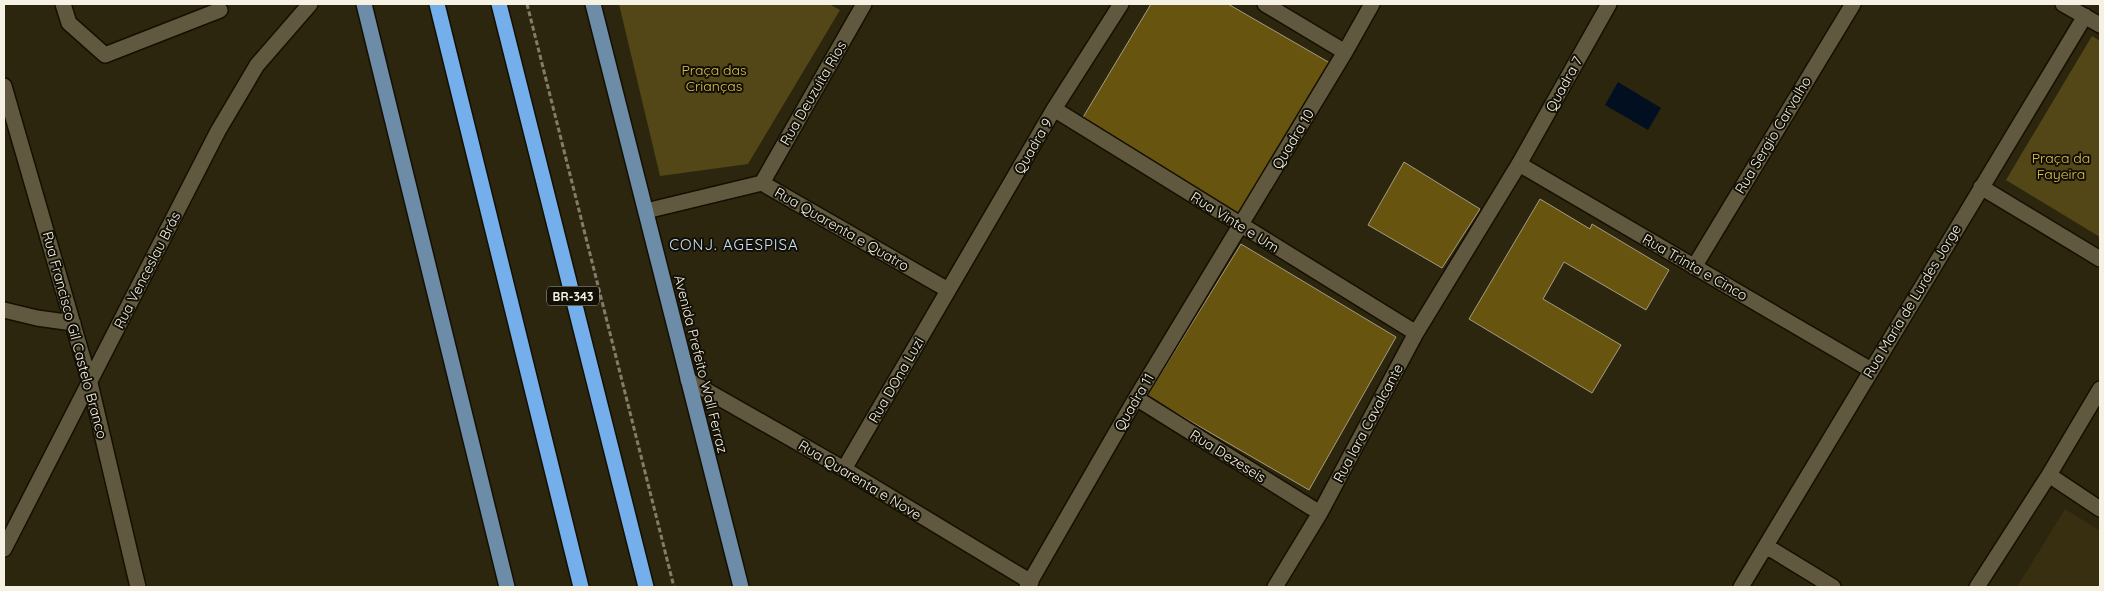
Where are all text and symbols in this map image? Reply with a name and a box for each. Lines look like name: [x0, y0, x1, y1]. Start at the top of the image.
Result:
street label: Rua Deuzuita Rios: [776, 38, 850, 148]
street label: Quadra 7: [1541, 53, 1587, 115]
park label: Praça das Crianças: [681, 61, 747, 95]
street label: Rua Sergio Carvalho: [1731, 73, 1815, 197]
street label: Quadra 10: [1268, 106, 1318, 172]
street label: Quadra 9: [1010, 115, 1056, 177]
park label: Praça da Fayeira: [2032, 149, 2090, 183]
street label: Rua Quarenta e Quatro: [772, 183, 912, 275]
street label: Rua Vinte e Um: [1187, 188, 1283, 256]
street label: Rua Venceslau Brás: [110, 208, 184, 332]
street label: Rua Maria de Lurdes Jorge: [1859, 221, 1965, 381]
street label: Rua Francisco Gil Castelo Branco: [39, 229, 111, 441]
street label: Rua Trinta e Cinco: [1639, 230, 1751, 304]
district label: CONJ. AGESPISA: [669, 235, 799, 254]
street label: Avenida Prefeito Wall Ferraz: [670, 273, 732, 455]
road number: BR-343: [547, 286, 599, 306]
street label: Rua DOna Luzi: [864, 334, 928, 426]
street label: Rua Iara Cavalcante: [1329, 360, 1407, 485]
street label: Quadra 11: [1110, 370, 1158, 434]
street label: Rua Dezeseis: [1187, 426, 1269, 486]
street label: Rua Quarenta e Nove: [795, 436, 925, 524]

